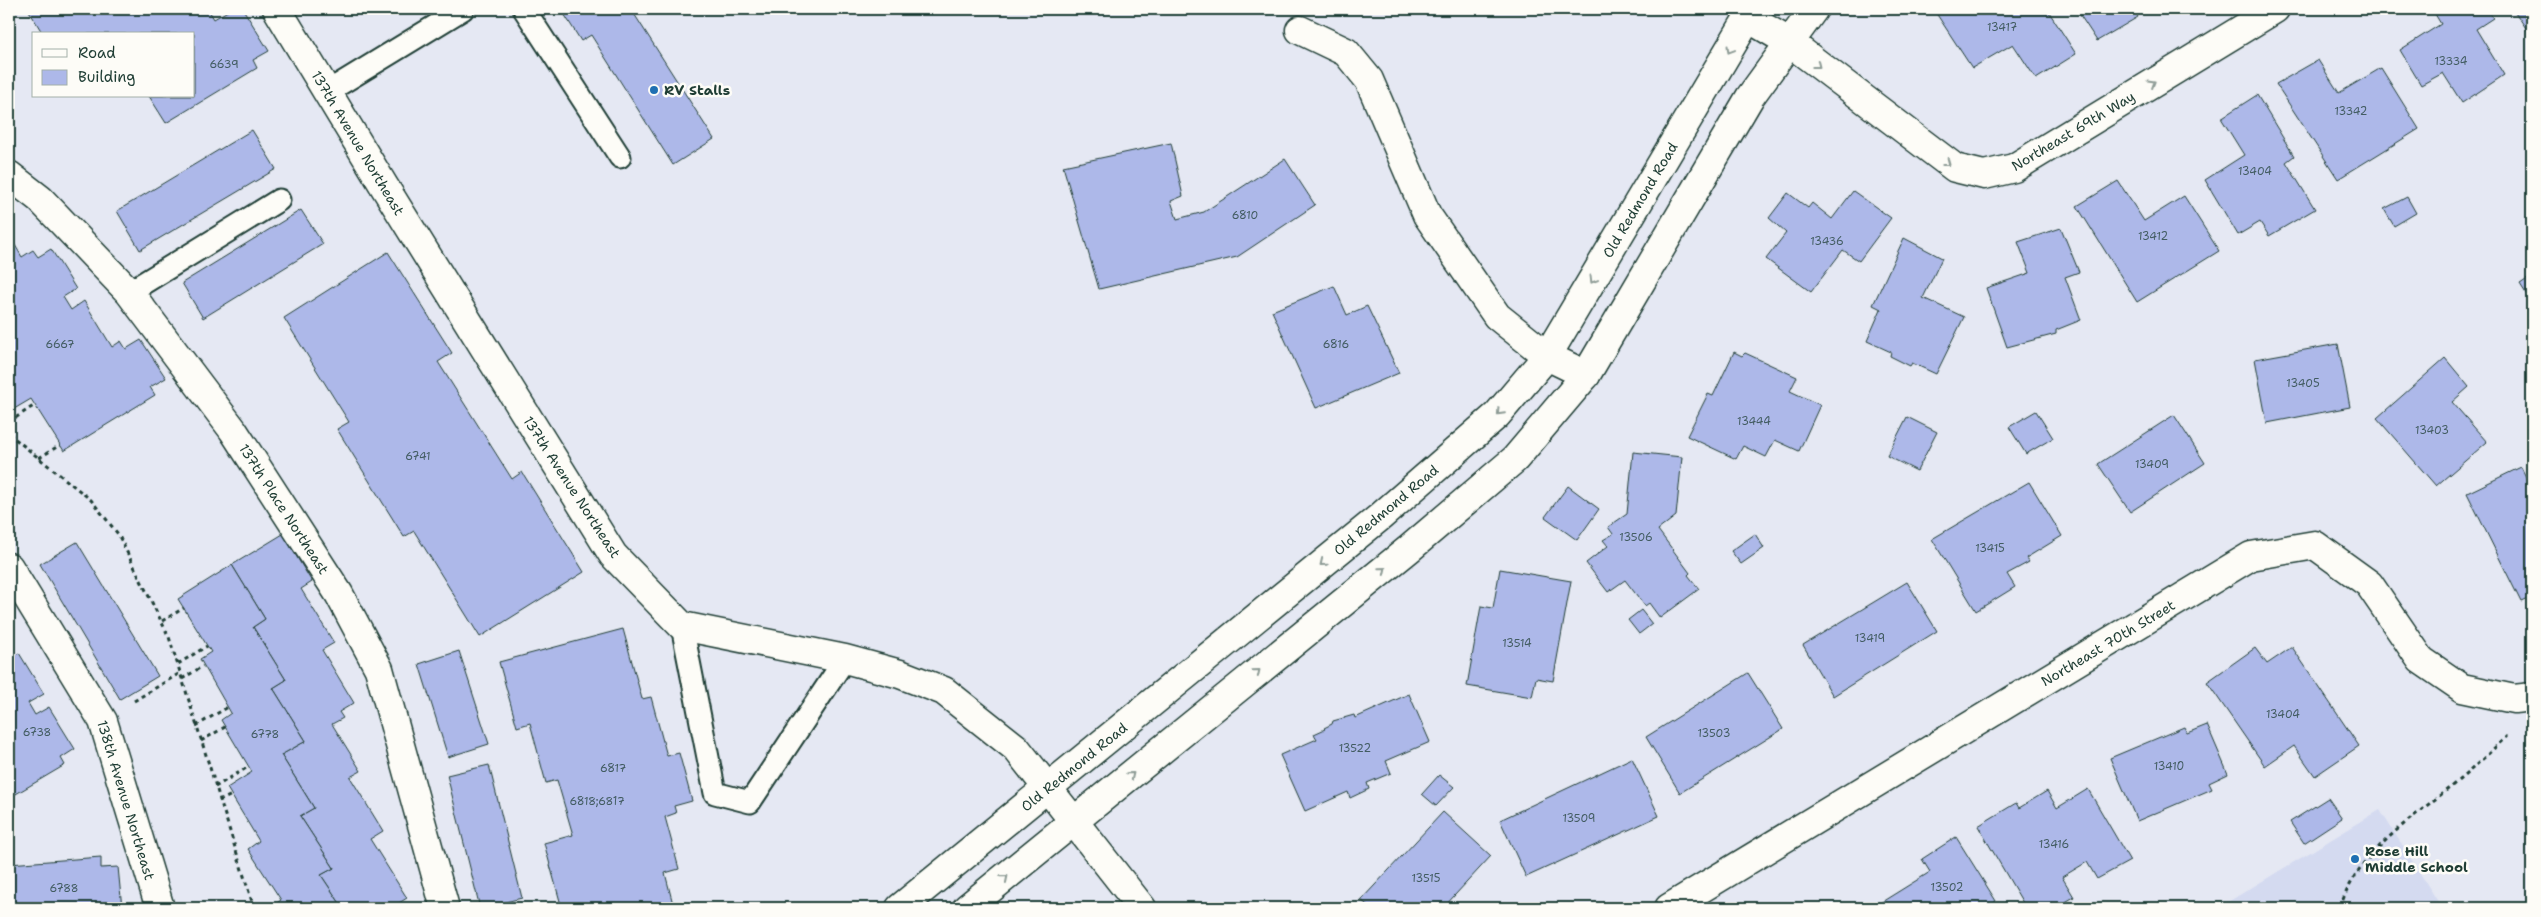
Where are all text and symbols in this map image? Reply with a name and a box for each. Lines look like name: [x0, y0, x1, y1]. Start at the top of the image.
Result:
house number: 13417: [1987, 20, 2017, 35]
legend: [32, 32, 195, 98]
text: Road: [78, 43, 116, 63]
one-way arrow: [1726, 44, 1736, 53]
house number: 13334: [2434, 54, 2468, 69]
house number: 6639: [209, 57, 239, 72]
one-way arrow: [1811, 59, 1821, 68]
text: Building: [78, 67, 135, 87]
street label: 137th Avenue Northeast: [308, 67, 408, 219]
one-way arrow: [2147, 80, 2156, 90]
place label: RV Stalls: [664, 81, 730, 99]
marker: RV Stalls: [648, 84, 660, 96]
street label: Northeast 69th Way: [2008, 87, 2138, 175]
house number: 13342: [2334, 104, 2368, 119]
street label: Old Redmond Road: [1598, 139, 1682, 261]
one-way arrow: [1941, 157, 1950, 165]
house number: 13404: [2238, 164, 2272, 179]
house number: 6810: [1232, 208, 1258, 223]
house number: 13412: [2138, 229, 2168, 244]
house number: 13436: [1810, 234, 1844, 249]
one-way arrow: [1589, 274, 1599, 283]
house number: 6667: [46, 337, 75, 352]
house number: 6816: [1323, 337, 1349, 352]
house number: 13405: [2286, 376, 2320, 391]
one-way arrow: [1496, 406, 1505, 415]
street label: 137th Avenue Northeast: [519, 413, 625, 561]
house number: 13444: [1737, 414, 1771, 429]
house number: 13403: [2415, 423, 2449, 438]
street label: 137th Place Northeast: [235, 440, 333, 578]
house number: 6741: [405, 449, 431, 464]
house number: 13409: [2135, 457, 2169, 472]
street label: Old Redmond Road: [1330, 461, 1442, 559]
house number: 13506: [1619, 530, 1653, 545]
house number: 13415: [1975, 541, 2005, 556]
one-way arrow: [1320, 558, 1329, 566]
one-way arrow: [1377, 567, 1386, 575]
street label: Northeast 70th Street: [2038, 596, 2178, 690]
house number: 13419: [1855, 631, 1885, 646]
house number: 13514: [1502, 636, 1532, 651]
one-way arrow: [1251, 670, 1260, 678]
house number: 13404: [2266, 707, 2300, 722]
street label: 138th Avenue Northeast: [93, 718, 159, 882]
street label: Old Redmond Road: [1017, 719, 1131, 815]
house number: 6738: [23, 725, 51, 740]
house number: 13503: [1698, 726, 1730, 741]
house number: 6778: [251, 727, 279, 742]
house number: 13522: [1339, 741, 1371, 756]
house number: 13410: [2154, 759, 2184, 774]
house number: 6817: [600, 761, 626, 776]
one-way arrow: [1125, 771, 1134, 780]
house number: 6818;6817: [569, 794, 625, 809]
house number: 13509: [1562, 811, 1596, 826]
house number: 13416: [2039, 837, 2069, 852]
place label: Rose Hill Middle School: [2365, 842, 2468, 876]
marker: Rose Hill Middle School: [2349, 853, 2361, 865]
house number: 13515: [1412, 871, 1441, 886]
one-way arrow: [999, 875, 1008, 883]
house number: 13502: [1931, 880, 1963, 895]
house number: 6788: [50, 881, 78, 896]

